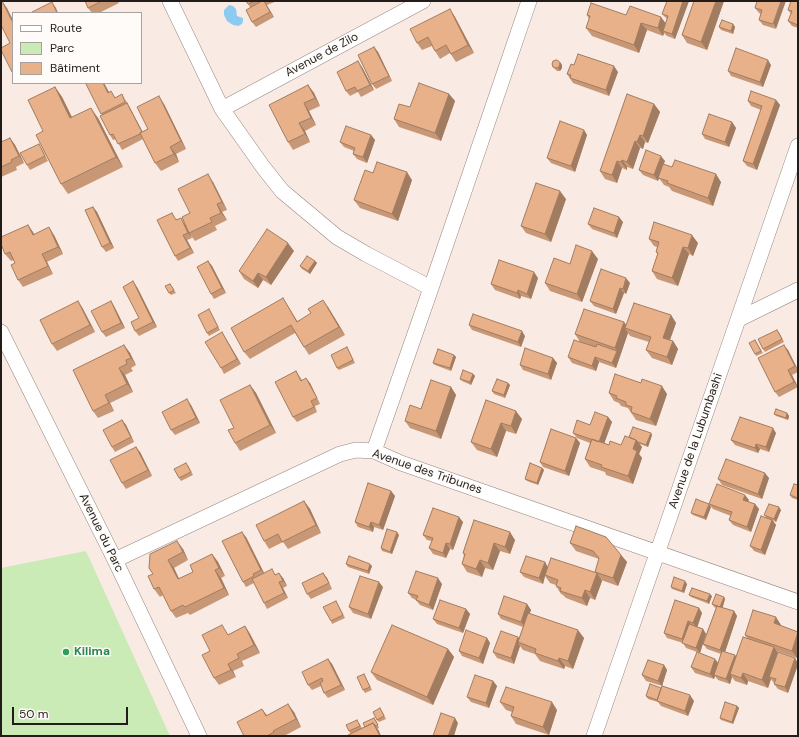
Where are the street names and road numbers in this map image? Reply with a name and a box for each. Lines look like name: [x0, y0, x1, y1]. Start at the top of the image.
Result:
street label: Avenue de Zilo: [283, 30, 361, 80]
street label: Avenue de la Lubumbashi: [666, 372, 726, 510]
street label: Avenue des Tribunes: [370, 446, 484, 498]
street label: Avenue du Parc: [76, 491, 126, 575]

